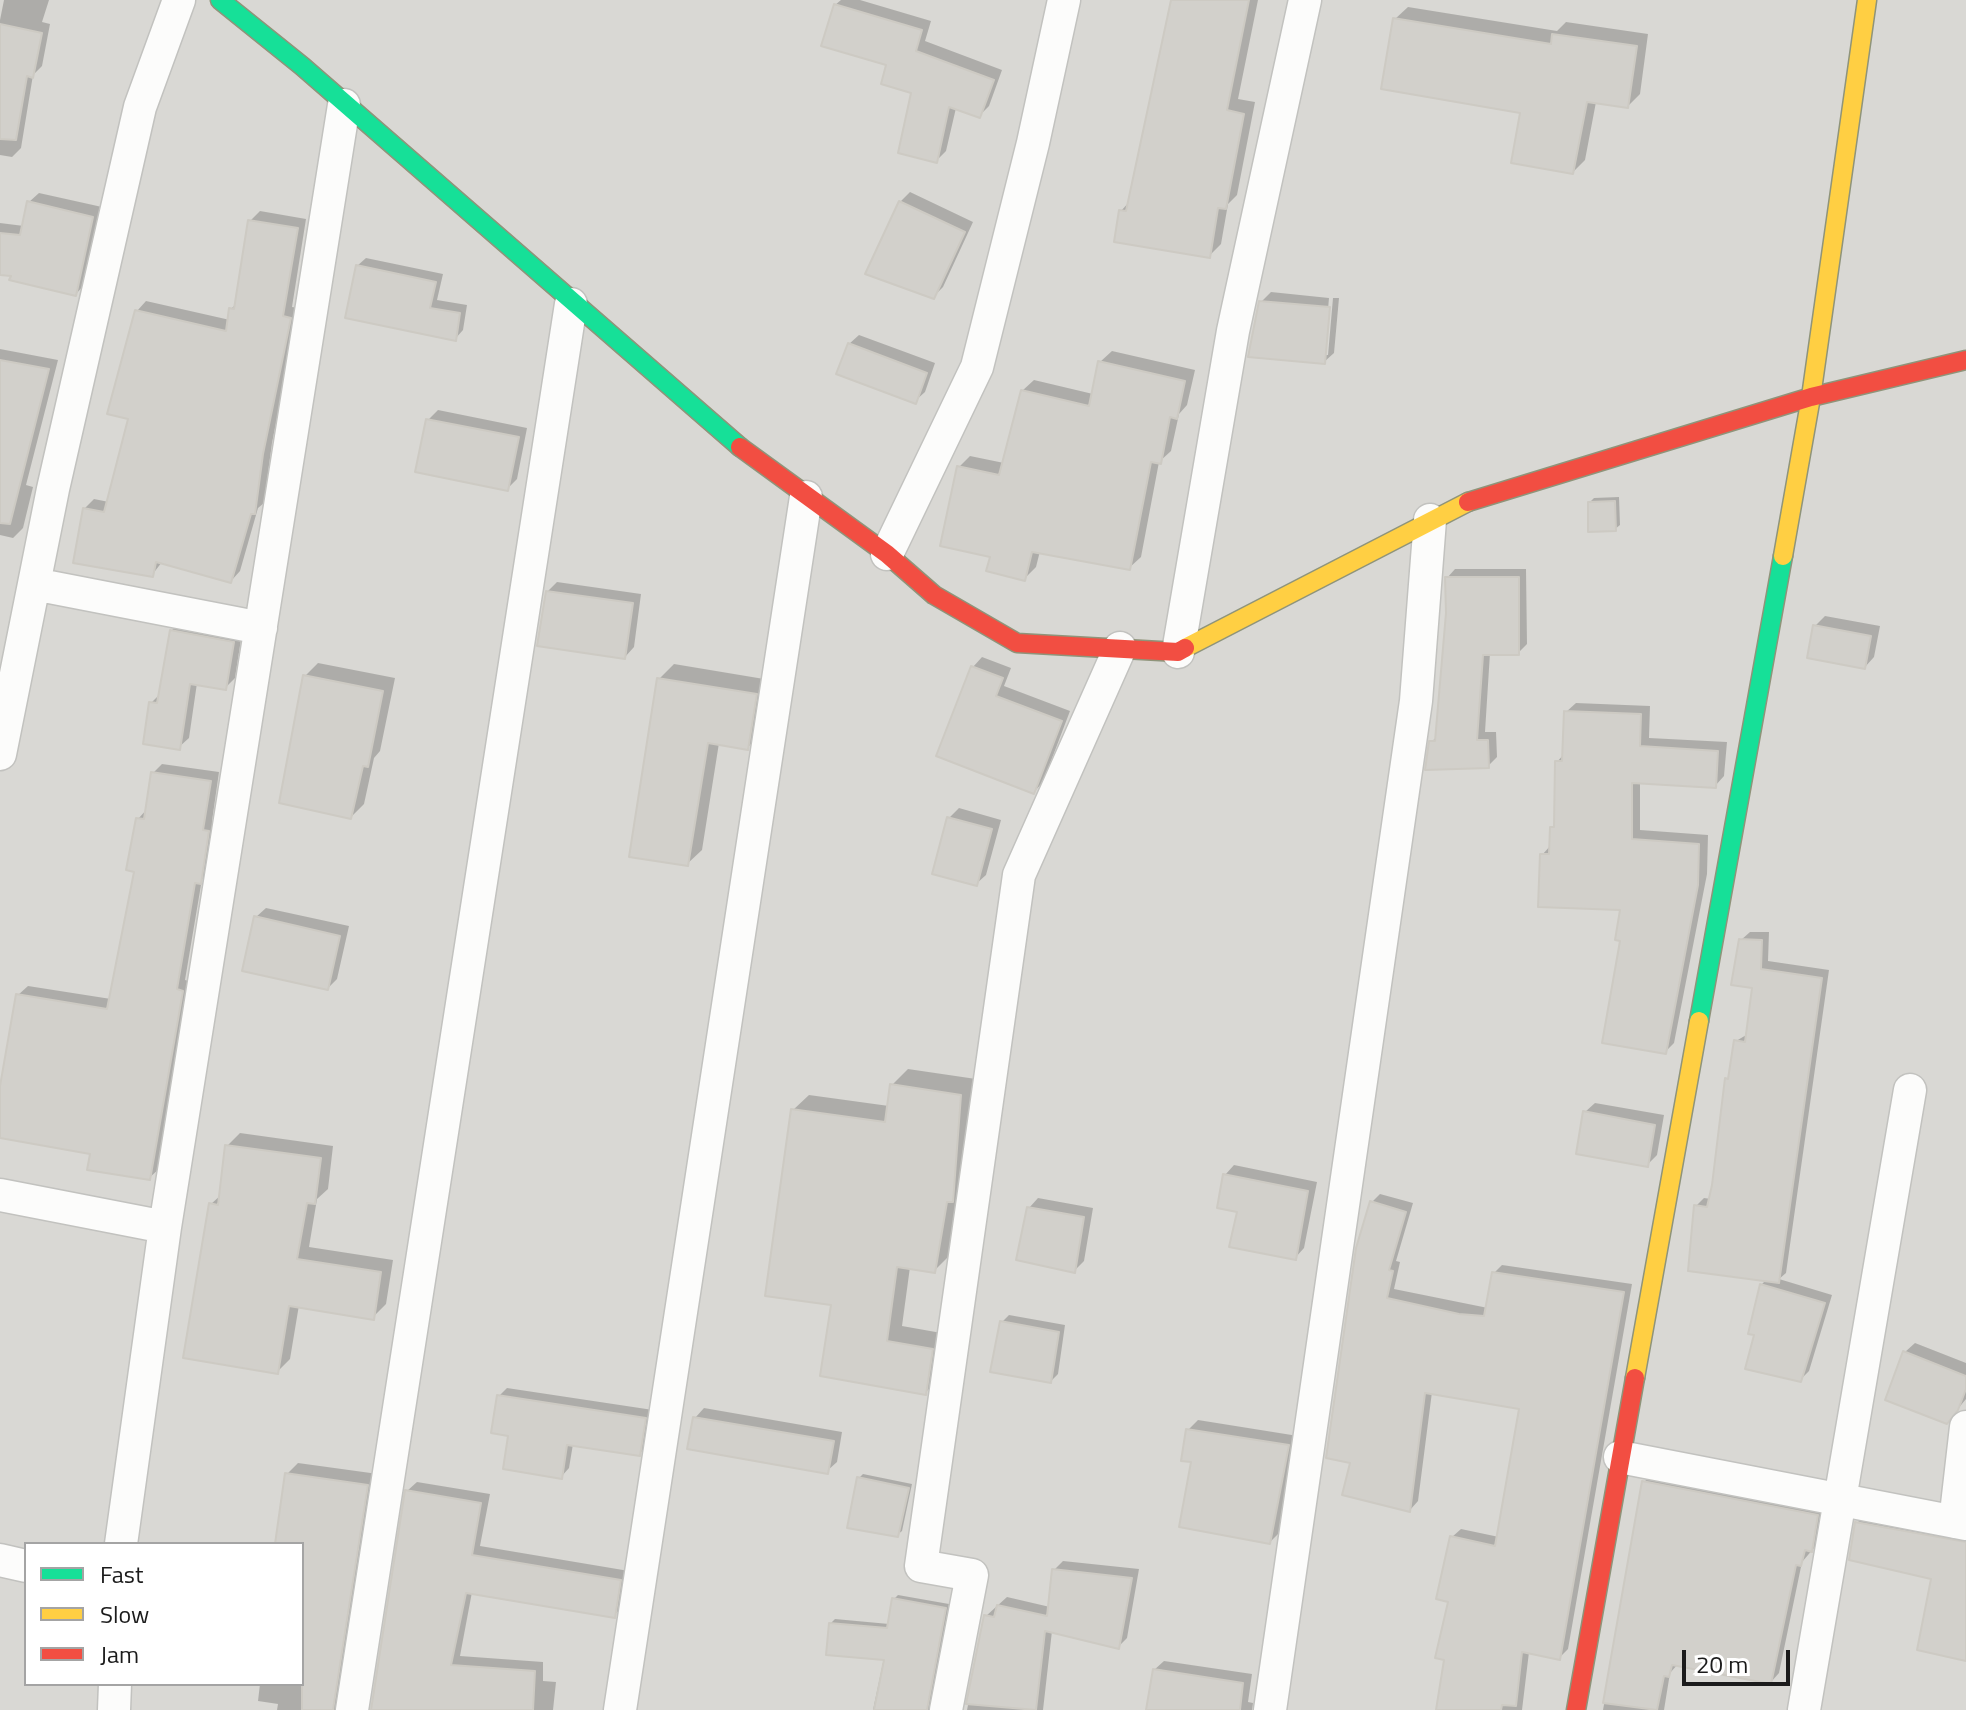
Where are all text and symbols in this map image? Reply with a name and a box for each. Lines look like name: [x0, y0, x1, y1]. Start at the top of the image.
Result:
legend: [24, 1542, 304, 1686]
text: Fast: [100, 1556, 143, 1592]
text: Slow: [100, 1596, 149, 1632]
scale bar: [1686, 1634, 1794, 1684]
text: Jam: [100, 1636, 139, 1672]
text: 20 m: [1696, 1646, 1748, 1682]

